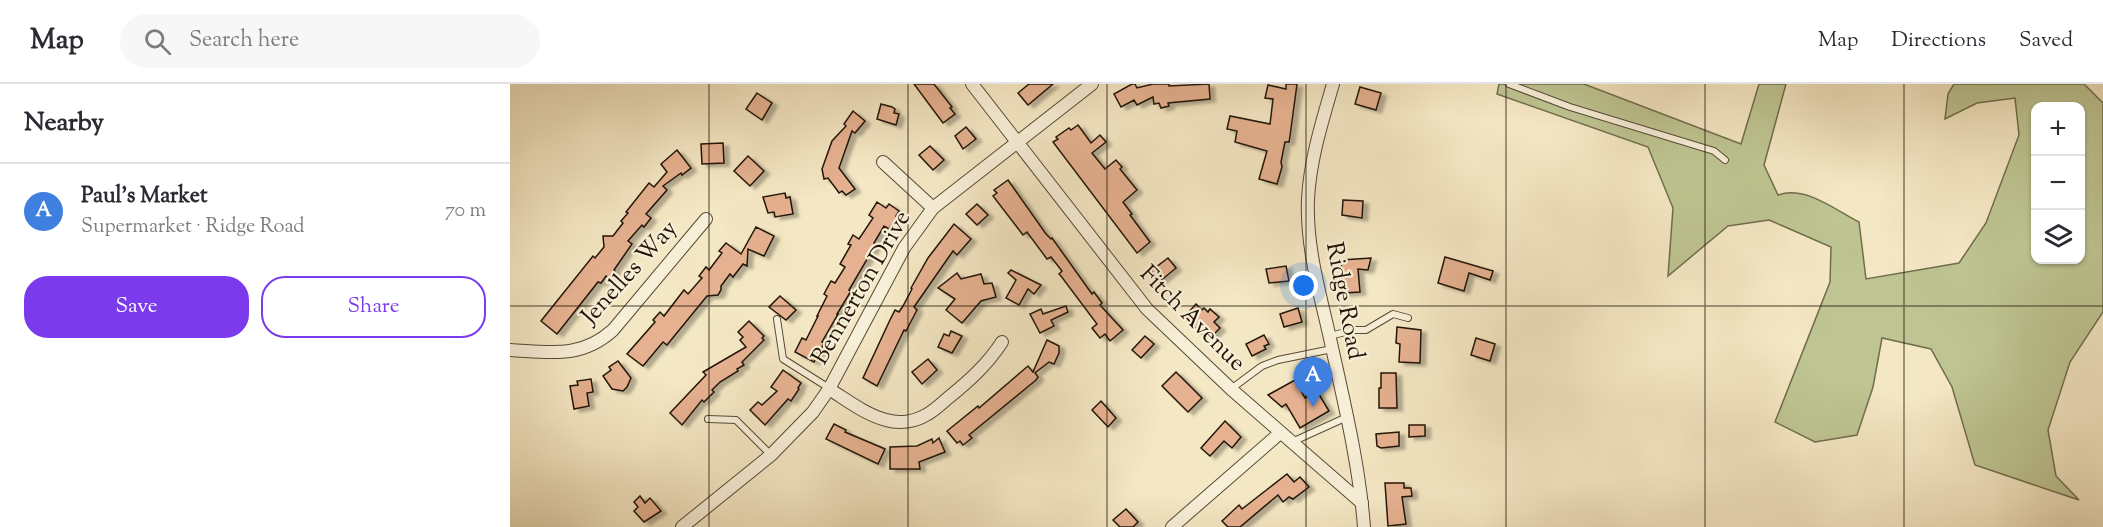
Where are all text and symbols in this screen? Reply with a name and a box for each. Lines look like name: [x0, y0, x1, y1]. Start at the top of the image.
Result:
search box: [120, 14, 540, 68]
text: Map: [30, 21, 84, 61]
icon: search: [141, 25, 174, 58]
text: Search here: [189, 25, 299, 57]
text: Map: [1818, 26, 1858, 56]
text: Directions: [1891, 26, 1986, 56]
text: Saved: [2019, 26, 2073, 56]
map controls: [2031, 102, 2085, 264]
button: +: [2031, 102, 2085, 156]
text: Nearby: [24, 105, 104, 142]
button: −: [2031, 156, 2085, 210]
text: Paul’s Market: [81, 181, 207, 213]
text: A: [35, 197, 52, 226]
text: 70 m: [445, 197, 486, 226]
street label: Bennerton Drive: [804, 205, 920, 371]
button: layers: [2031, 210, 2085, 264]
text: Supermarket · Ridge Road: [81, 213, 305, 242]
street label: Jenelles Way: [573, 213, 686, 334]
street label: Ridge Road: [1316, 239, 1372, 363]
street label: Fitch Avenue: [1131, 258, 1253, 380]
your location: [1289, 271, 1318, 300]
button: Save: [24, 276, 249, 338]
button: Share: [261, 276, 486, 338]
pin: A: [1294, 358, 1332, 407]

